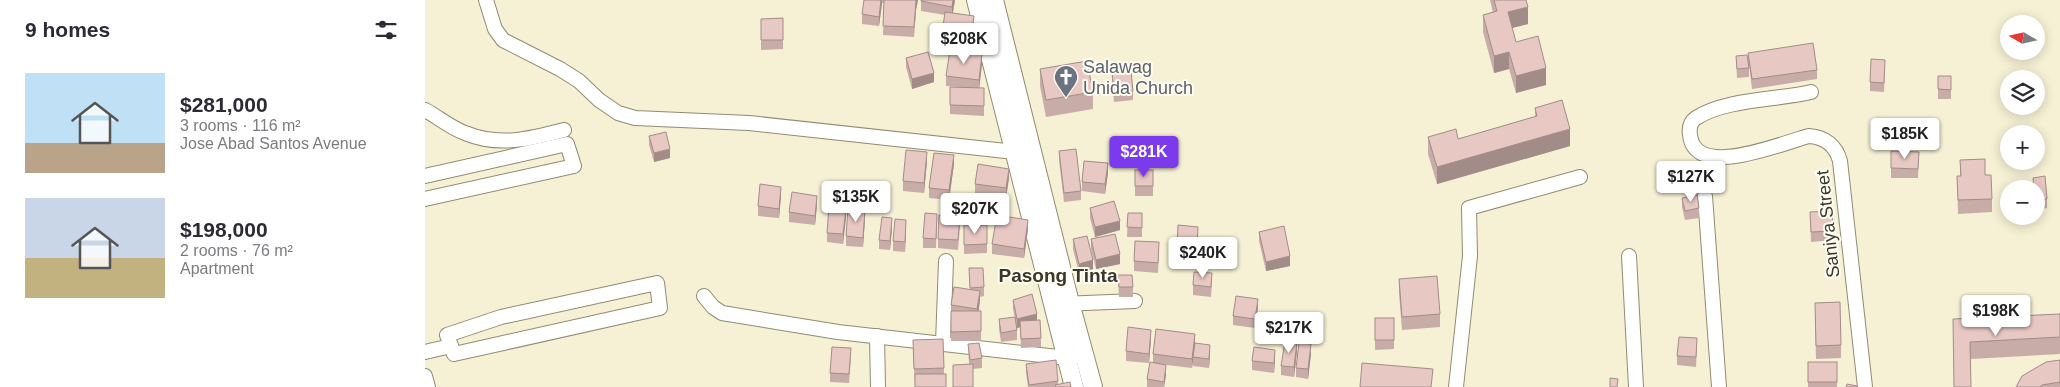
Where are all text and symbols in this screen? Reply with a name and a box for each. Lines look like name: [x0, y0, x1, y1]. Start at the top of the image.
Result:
north arrow: [2000, 15, 2045, 60]
map controls: [2000, 15, 2045, 225]
icon: filters: [372, 16, 400, 44]
text: 9 homes: [25, 18, 110, 41]
pin: $208K: [929, 22, 999, 65]
text: $208K: [940, 30, 988, 47]
place label: Salawag Unida Church: [1083, 57, 1193, 98]
church icon: Salawag Unida Church: [1053, 64, 1079, 98]
button: layers: [2000, 70, 2045, 115]
icon: home: [65, 93, 125, 153]
text: $281,000: [180, 93, 268, 116]
text: 3 rooms · 116 m²: [180, 117, 301, 134]
pin: $185K: [1870, 118, 1940, 160]
text: $185K: [1881, 125, 1929, 142]
button: +: [2000, 125, 2045, 170]
text: Jose Abad Santos Avenue: [180, 135, 367, 152]
pin: $281K: [1109, 136, 1179, 178]
text: $281K: [1120, 143, 1168, 160]
pin: $127K: [1656, 160, 1726, 203]
text: $127K: [1667, 168, 1715, 185]
street label: Saniya Street: [1812, 169, 1844, 279]
pin: $135K: [821, 180, 891, 223]
button: −: [2000, 180, 2045, 225]
text: $135K: [832, 188, 880, 205]
pin: $207K: [940, 192, 1010, 235]
text: $207K: [951, 200, 999, 217]
icon: home: [65, 218, 125, 278]
text: $198,000: [180, 218, 268, 241]
pin: $240K: [1168, 236, 1238, 279]
text: 2 rooms · 76 m²: [180, 242, 293, 259]
text: $240K: [1179, 244, 1227, 261]
text: Apartment: [180, 260, 254, 277]
district label: Pasong Tinta: [999, 265, 1118, 286]
pin: $198K: [1961, 294, 2031, 337]
text: $198K: [1972, 302, 2020, 319]
pin: $217K: [1254, 312, 1324, 354]
text: $217K: [1265, 319, 1313, 336]

